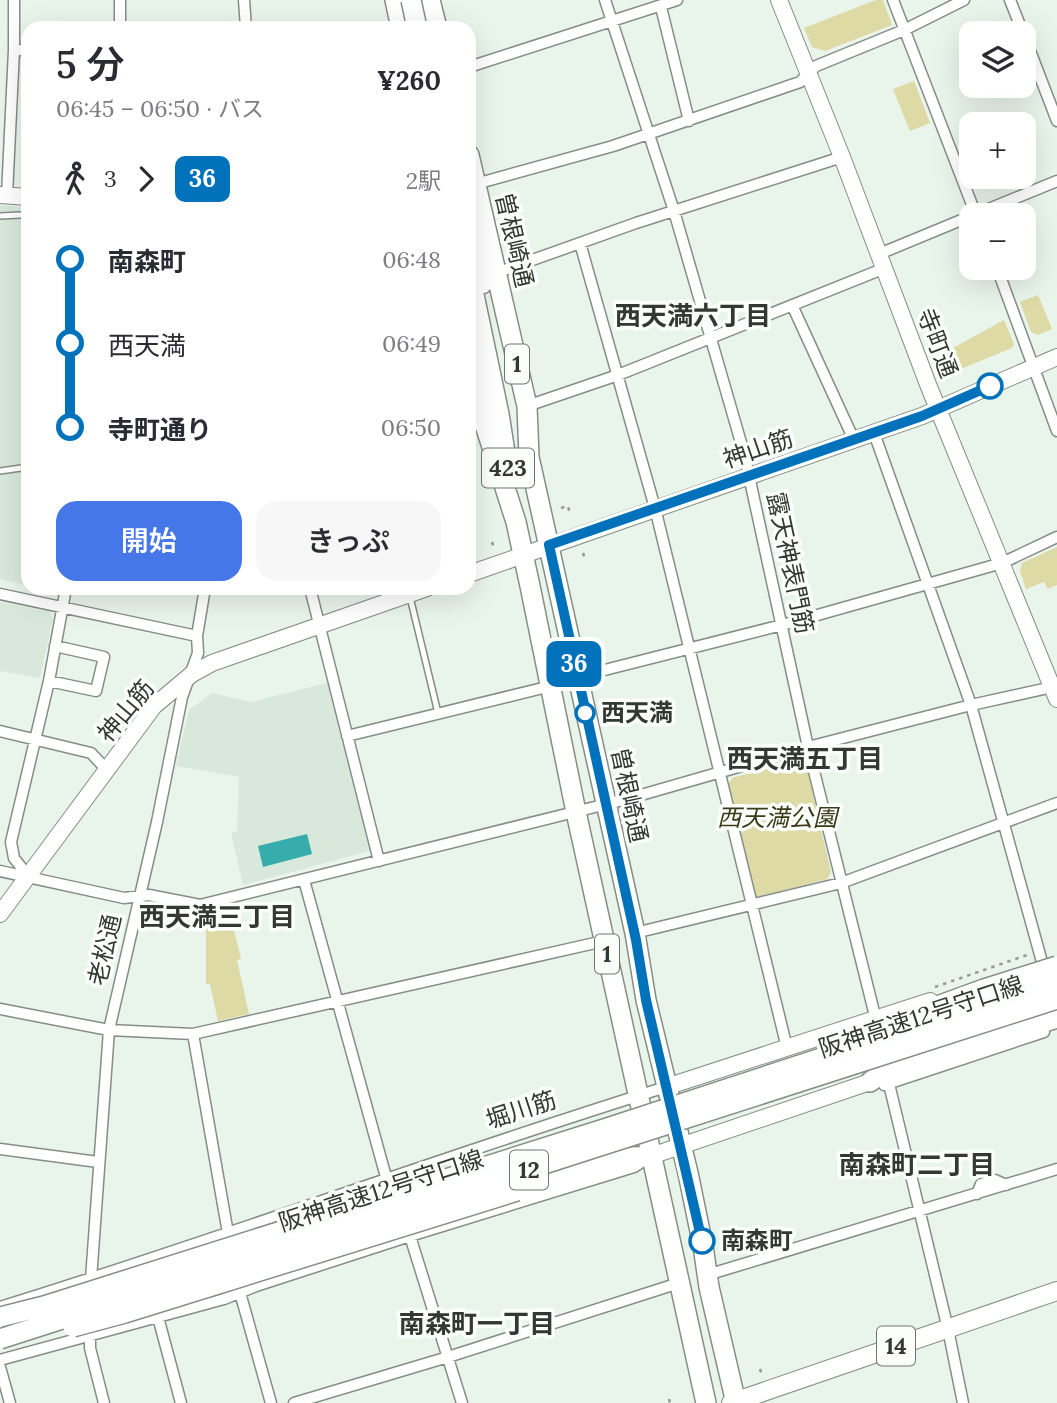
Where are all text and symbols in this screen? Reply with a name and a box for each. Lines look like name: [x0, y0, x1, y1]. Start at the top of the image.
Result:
map controls: [959, 21, 1036, 280]
button: layers: [959, 21, 1036, 98]
text: 5 分: [56, 40, 125, 88]
text: ¥260: [377, 64, 441, 97]
text: 06:45 – 06:50 · バス: [56, 94, 264, 123]
button: +: [959, 112, 1036, 189]
icon: walk: [56, 160, 94, 198]
icon: forward: [127, 160, 165, 198]
text: 36: [189, 163, 216, 194]
text: 3: [104, 164, 117, 193]
text: 2駅: [406, 166, 441, 195]
street label: 曽根崎通: [489, 190, 540, 290]
button: −: [959, 203, 1036, 280]
text: 南森町: [108, 245, 186, 278]
text: 06:48: [382, 245, 441, 274]
district label: 西天満六丁目: [615, 299, 771, 332]
street label: 寺町通: [910, 304, 965, 382]
text: 西天満: [108, 329, 186, 362]
text: 06:49: [382, 329, 441, 358]
road number: 1: [505, 344, 529, 384]
unlabelled marker: [977, 373, 1003, 399]
text: 寺町通り: [108, 413, 212, 446]
text: 06:50: [381, 413, 441, 442]
street label: 神山筋: [719, 422, 797, 475]
road number: 423: [482, 448, 534, 488]
street label: 露天神表門筋: [760, 489, 821, 637]
button: 開始: [56, 501, 242, 581]
button: きっぷ: [256, 501, 441, 581]
line badge: 36: [542, 641, 606, 687]
text: 36: [560, 648, 588, 679]
street label: 神山筋: [91, 673, 161, 748]
place label: 西天満: [601, 697, 673, 728]
marker: 西天満: [575, 703, 595, 723]
district label: 西天満五丁目: [727, 742, 883, 775]
street label: 曽根崎通: [604, 745, 655, 845]
park label: 西天満公園: [717, 802, 840, 833]
district label: 西天満三丁目: [139, 900, 295, 933]
street label: 老松通: [81, 911, 128, 988]
road number: 1: [595, 934, 619, 973]
street label: 阪神高速12号守口線: [814, 969, 1027, 1064]
street label: 堀川筋: [482, 1084, 560, 1135]
street label: 阪神高速12号守口線: [274, 1143, 487, 1238]
district label: 南森町二丁目: [839, 1148, 995, 1181]
road number: 12: [510, 1150, 548, 1190]
place label: 南森町: [721, 1225, 793, 1256]
marker: 南森町: [689, 1228, 715, 1254]
district label: 南森町一丁目: [399, 1307, 555, 1340]
road number: 14: [877, 1326, 915, 1366]

